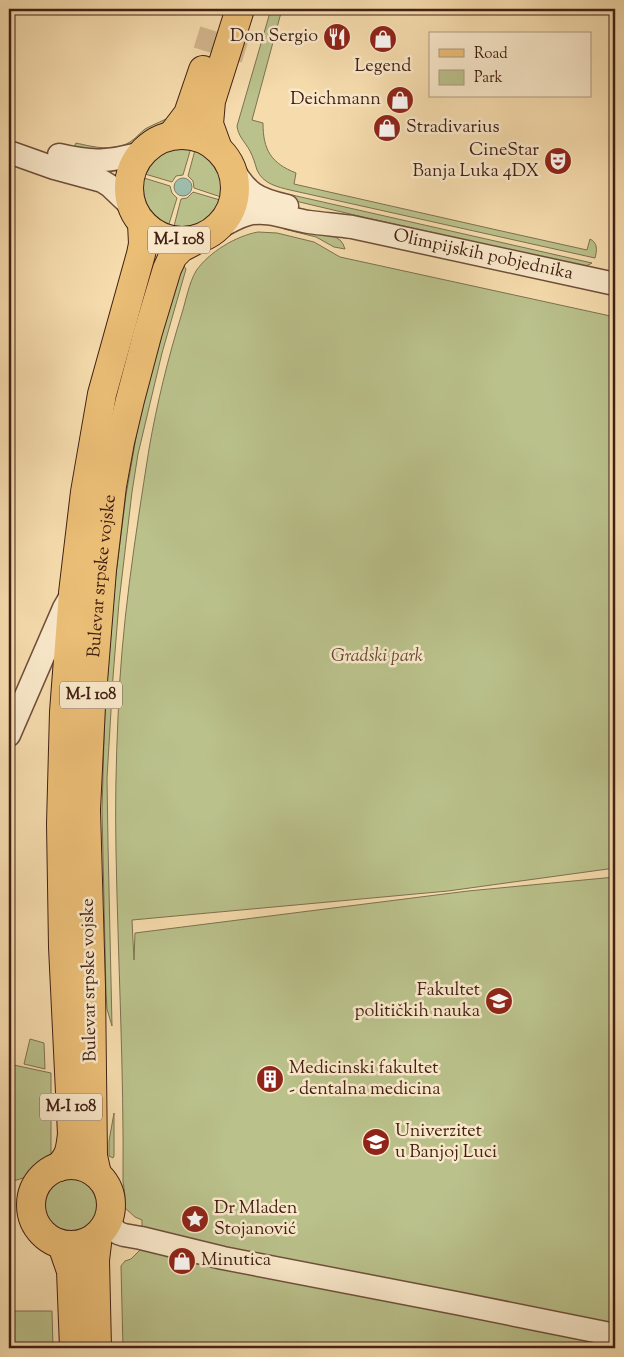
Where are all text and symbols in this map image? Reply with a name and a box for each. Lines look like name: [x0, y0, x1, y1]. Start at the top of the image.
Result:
restaurant icon: Don Sergio: [322, 22, 352, 52]
place label: Don Sergio: [230, 24, 318, 50]
shop icon: Legend: [368, 24, 398, 54]
legend: [429, 32, 592, 98]
text: Road: [474, 44, 508, 65]
place label: Legend: [355, 54, 411, 80]
text: Park: [474, 68, 503, 89]
shop icon: Deichmann: [385, 85, 415, 115]
place label: Deichmann: [290, 87, 381, 113]
shop icon: Stradivarius: [372, 113, 402, 143]
place label: Stradivarius: [406, 115, 500, 141]
place label: CineStar Banja Luka 4DX: [412, 138, 539, 185]
theatre icon: CineStar Banja Luka 4DX: [543, 146, 573, 176]
street label: Olimpijskih pobjednika: [391, 223, 575, 288]
road number: M-I 108: [148, 226, 210, 254]
street label: Bulevar srpske vojske: [82, 493, 124, 659]
park label: Gradski park: [331, 644, 423, 670]
road number: M-I 108: [60, 682, 122, 708]
street label: Bulevar srpske vojske: [76, 898, 104, 1062]
place label: Fakultet političkih nauka: [355, 978, 480, 1025]
school or university icon: Fakultet političkih nauka: [484, 986, 514, 1016]
place label: Medicinski fakultet - dentalna medicina: [289, 1056, 441, 1103]
building icon: Medicinski fakultet - dentalna medicina: [255, 1064, 285, 1094]
road number: M-I 108: [40, 1094, 102, 1120]
place label: Univerzitet u Banjoj Luci: [395, 1119, 497, 1166]
school or university icon: Univerzitet u Banjoj Luci: [361, 1127, 391, 1157]
place label: Dr Mladen Stojanović: [214, 1196, 298, 1243]
place icon: Dr Mladen Stojanović: [180, 1204, 210, 1234]
shop icon: Minutica: [167, 1246, 197, 1276]
place label: Minutica: [201, 1248, 271, 1274]

